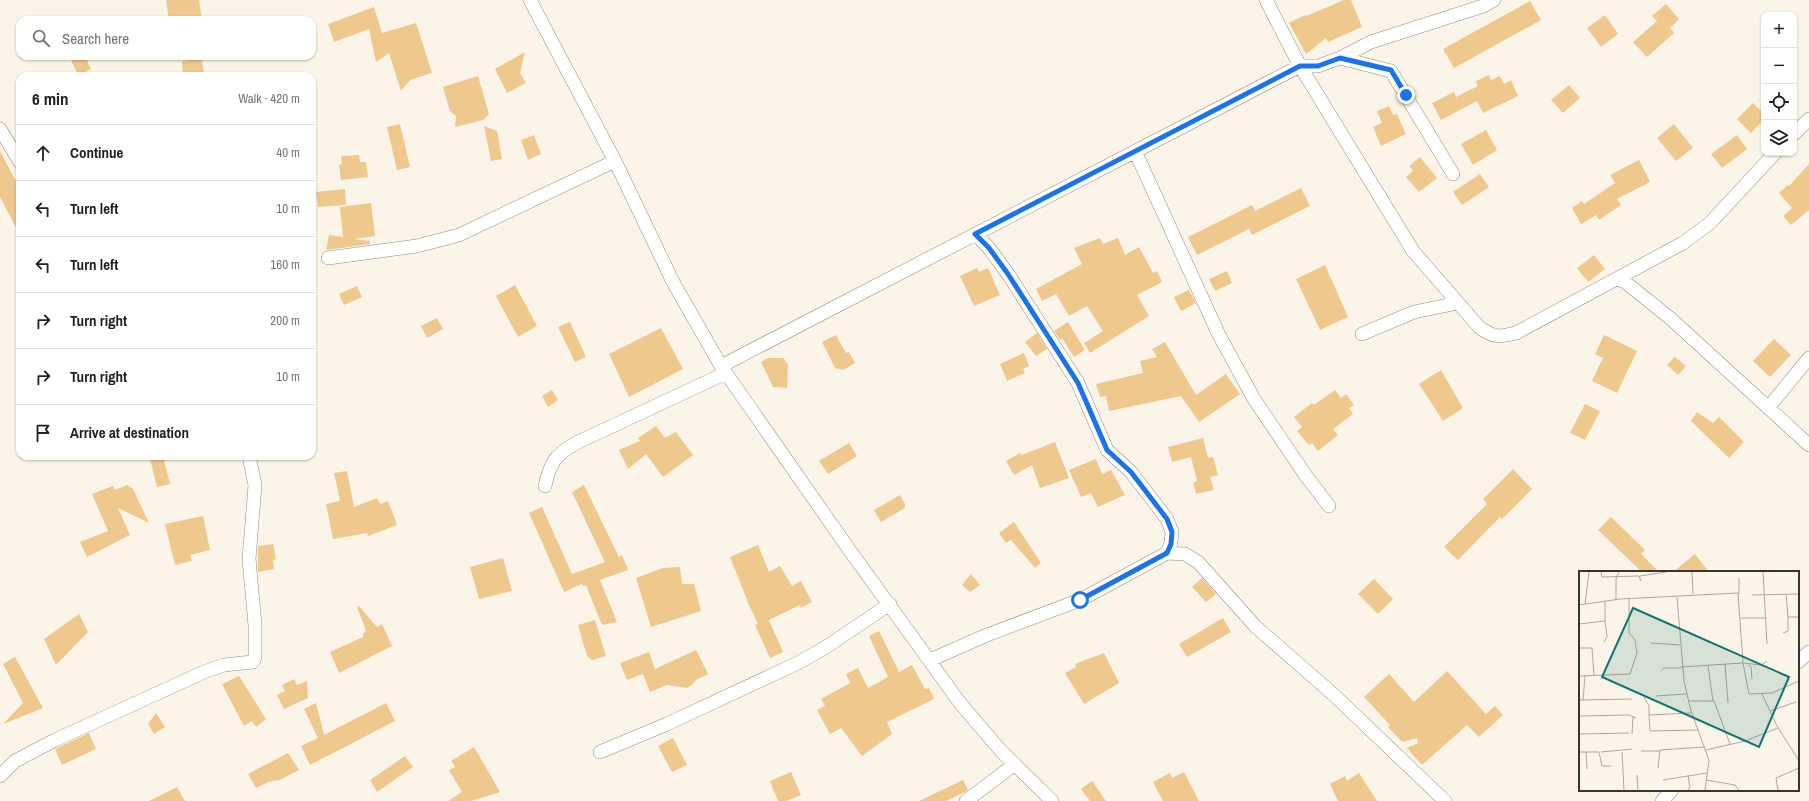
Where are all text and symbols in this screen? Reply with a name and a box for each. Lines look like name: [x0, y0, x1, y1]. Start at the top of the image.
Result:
map controls: [1761, 12, 1797, 156]
button: +: [1761, 12, 1797, 48]
search box: [16, 16, 316, 60]
icon: search: [30, 27, 52, 49]
text: Search here: [62, 28, 129, 49]
button: −: [1761, 48, 1797, 84]
button: locate: [1761, 84, 1797, 120]
route end: [1397, 86, 1415, 104]
text: 6 min: [32, 87, 68, 110]
text: Walk · 420 m: [238, 90, 300, 107]
button: layers: [1761, 120, 1797, 156]
icon: ahead: [32, 142, 54, 164]
text: Continue: [70, 142, 123, 163]
text: 40 m: [276, 144, 300, 161]
icon: left: [32, 198, 54, 220]
text: Turn left: [70, 198, 118, 219]
text: 10 m: [276, 200, 300, 217]
icon: left: [32, 254, 54, 276]
text: Turn left: [70, 254, 118, 275]
text: 160 m: [270, 256, 300, 273]
icon: right: [32, 310, 54, 332]
text: Turn right: [70, 310, 127, 331]
text: 200 m: [270, 312, 300, 329]
icon: right: [32, 366, 54, 388]
text: Turn right: [70, 366, 127, 387]
text: 10 m: [276, 368, 300, 385]
icon: arrive: [32, 422, 54, 444]
text: Arrive at destination: [70, 422, 189, 443]
inset map: [1579, 571, 1799, 791]
route start: [1071, 591, 1089, 609]

